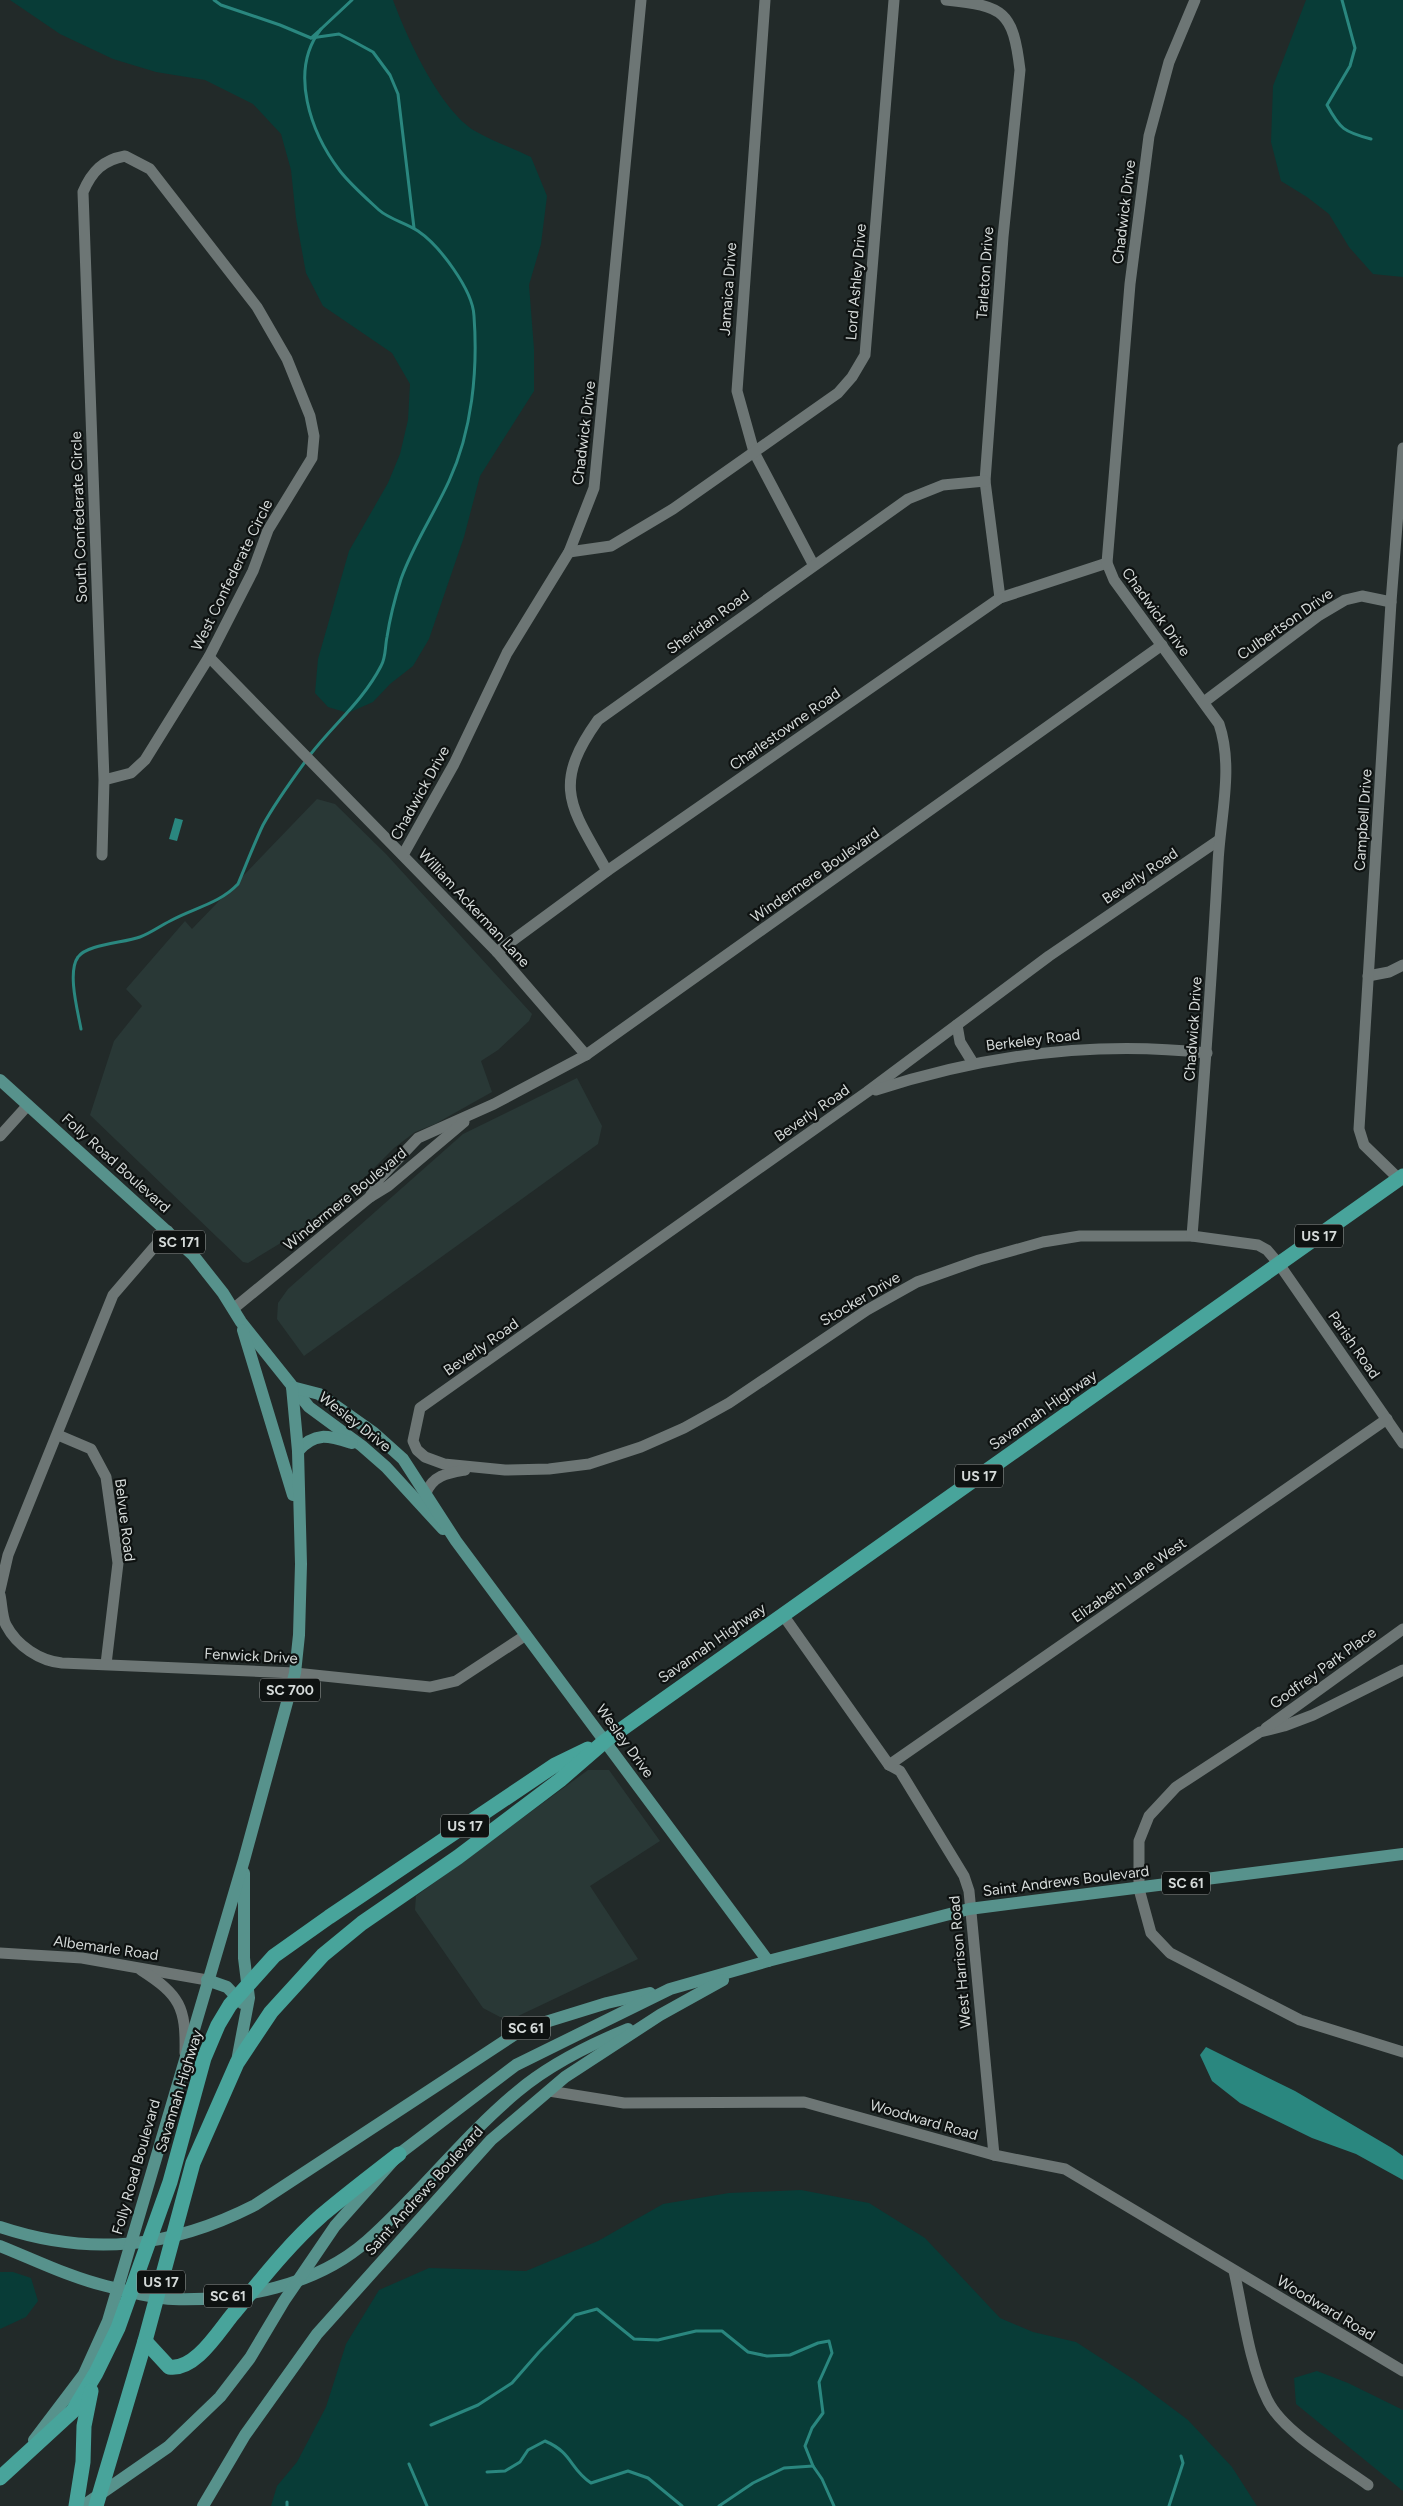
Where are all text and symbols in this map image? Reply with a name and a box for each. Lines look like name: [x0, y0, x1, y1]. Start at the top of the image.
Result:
street label: Chadwick Drive: [1109, 159, 1139, 265]
street label: Lord Ashley Drive: [842, 223, 870, 341]
street label: Tarleton Drive: [973, 226, 997, 320]
street label: Jamaica Drive: [716, 242, 740, 336]
street label: Chadwick Drive: [569, 380, 599, 486]
street label: South Confederate Circle: [67, 431, 91, 603]
street label: West Confederate Circle: [188, 496, 276, 654]
street label: Chadwick Drive: [1118, 564, 1194, 660]
street label: Culbertson Drive: [1234, 584, 1336, 664]
street label: Sheridan Road: [663, 586, 753, 658]
street label: Charlestowne Road: [726, 684, 844, 774]
street label: Chadwick Drive: [387, 743, 453, 843]
street label: Campbell Drive: [1350, 768, 1376, 872]
street label: Windermere Boulevard: [747, 824, 883, 926]
street label: Beverly Road: [1099, 844, 1181, 908]
street label: William Ackerman Lane: [415, 845, 533, 971]
street label: Chadwick Drive: [1180, 976, 1206, 1082]
street label: Berkeley Road: [985, 1025, 1081, 1055]
street label: Beverly Road: [771, 1081, 853, 1145]
street label: Folly Road Boulevard: [58, 1110, 174, 1216]
street label: Windermere Boulevard: [280, 1144, 410, 1254]
road number: US 17: [1295, 1224, 1343, 1248]
road number: SC 171: [153, 1230, 205, 1254]
street label: Stocker Drive: [817, 1268, 903, 1330]
street label: Parish Road: [1324, 1308, 1384, 1382]
street label: Beverly Road: [440, 1315, 522, 1379]
street label: Savannah Highway: [986, 1366, 1100, 1454]
street label: Wesley Drive: [315, 1388, 395, 1456]
road number: US 17: [955, 1464, 1003, 1488]
street label: Belvue Road: [111, 1478, 139, 1562]
street label: Elizabeth Lane West: [1068, 1534, 1190, 1626]
street label: Savannah Highway: [655, 1599, 769, 1687]
street label: Godfrey Park Place: [1266, 1623, 1380, 1713]
street label: Fenwick Drive: [204, 1645, 298, 1667]
road number: SC 700: [260, 1678, 320, 1702]
street label: Wesley Drive: [592, 1701, 658, 1781]
road number: US 17: [441, 1814, 489, 1838]
street label: Saint Andrews Boulevard: [982, 1862, 1150, 1900]
road number: SC 61: [1162, 1872, 1210, 1895]
street label: West Harrison Road: [945, 1895, 975, 2029]
street label: Albemarle Road: [52, 1932, 160, 1964]
road number: SC 61: [502, 2016, 550, 2040]
street label: Savannah Highway: [152, 2027, 206, 2155]
street label: Woodward Road: [868, 2096, 980, 2144]
street label: Folly Road Boulevard: [108, 2097, 164, 2237]
street label: Saint Andrews Boulevard: [361, 2123, 487, 2259]
road number: US 17: [137, 2270, 185, 2294]
street label: Woodward Road: [1274, 2272, 1378, 2344]
road number: SC 61: [204, 2284, 252, 2308]

